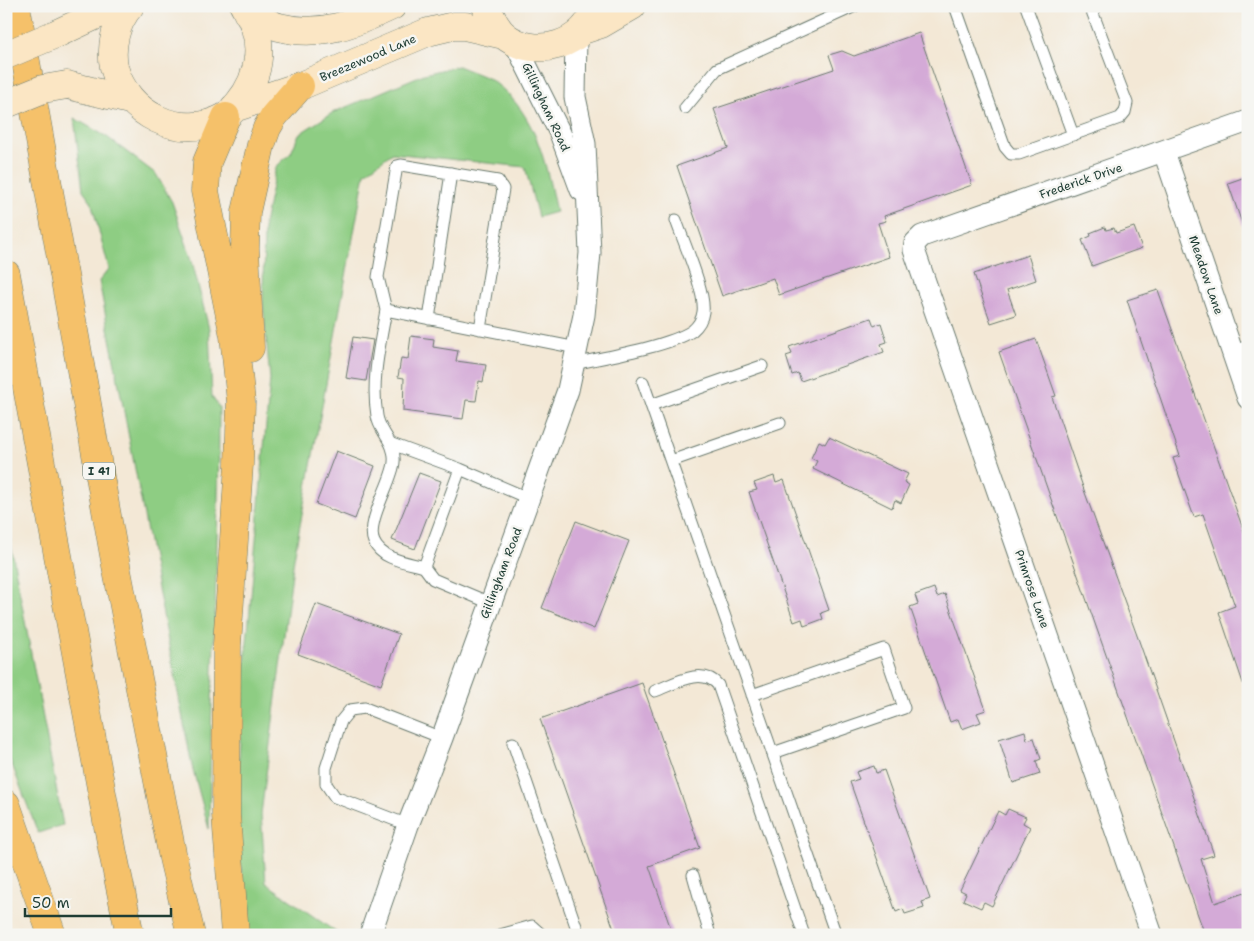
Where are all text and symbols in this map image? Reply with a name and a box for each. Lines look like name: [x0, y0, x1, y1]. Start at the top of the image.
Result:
street label: Breezewood Lane: [317, 30, 419, 86]
street label: Gillingham Road: [518, 60, 574, 155]
street label: Frederick Drive: [1037, 159, 1125, 203]
street label: Meadow Lane: [1185, 233, 1227, 317]
road number: I 41: [83, 462, 115, 480]
street label: Gillingham Road: [476, 525, 526, 621]
street label: Primrose Lane: [1011, 548, 1053, 631]
scale bar: [25, 886, 171, 918]
text: 50 m: [32, 893, 70, 913]

